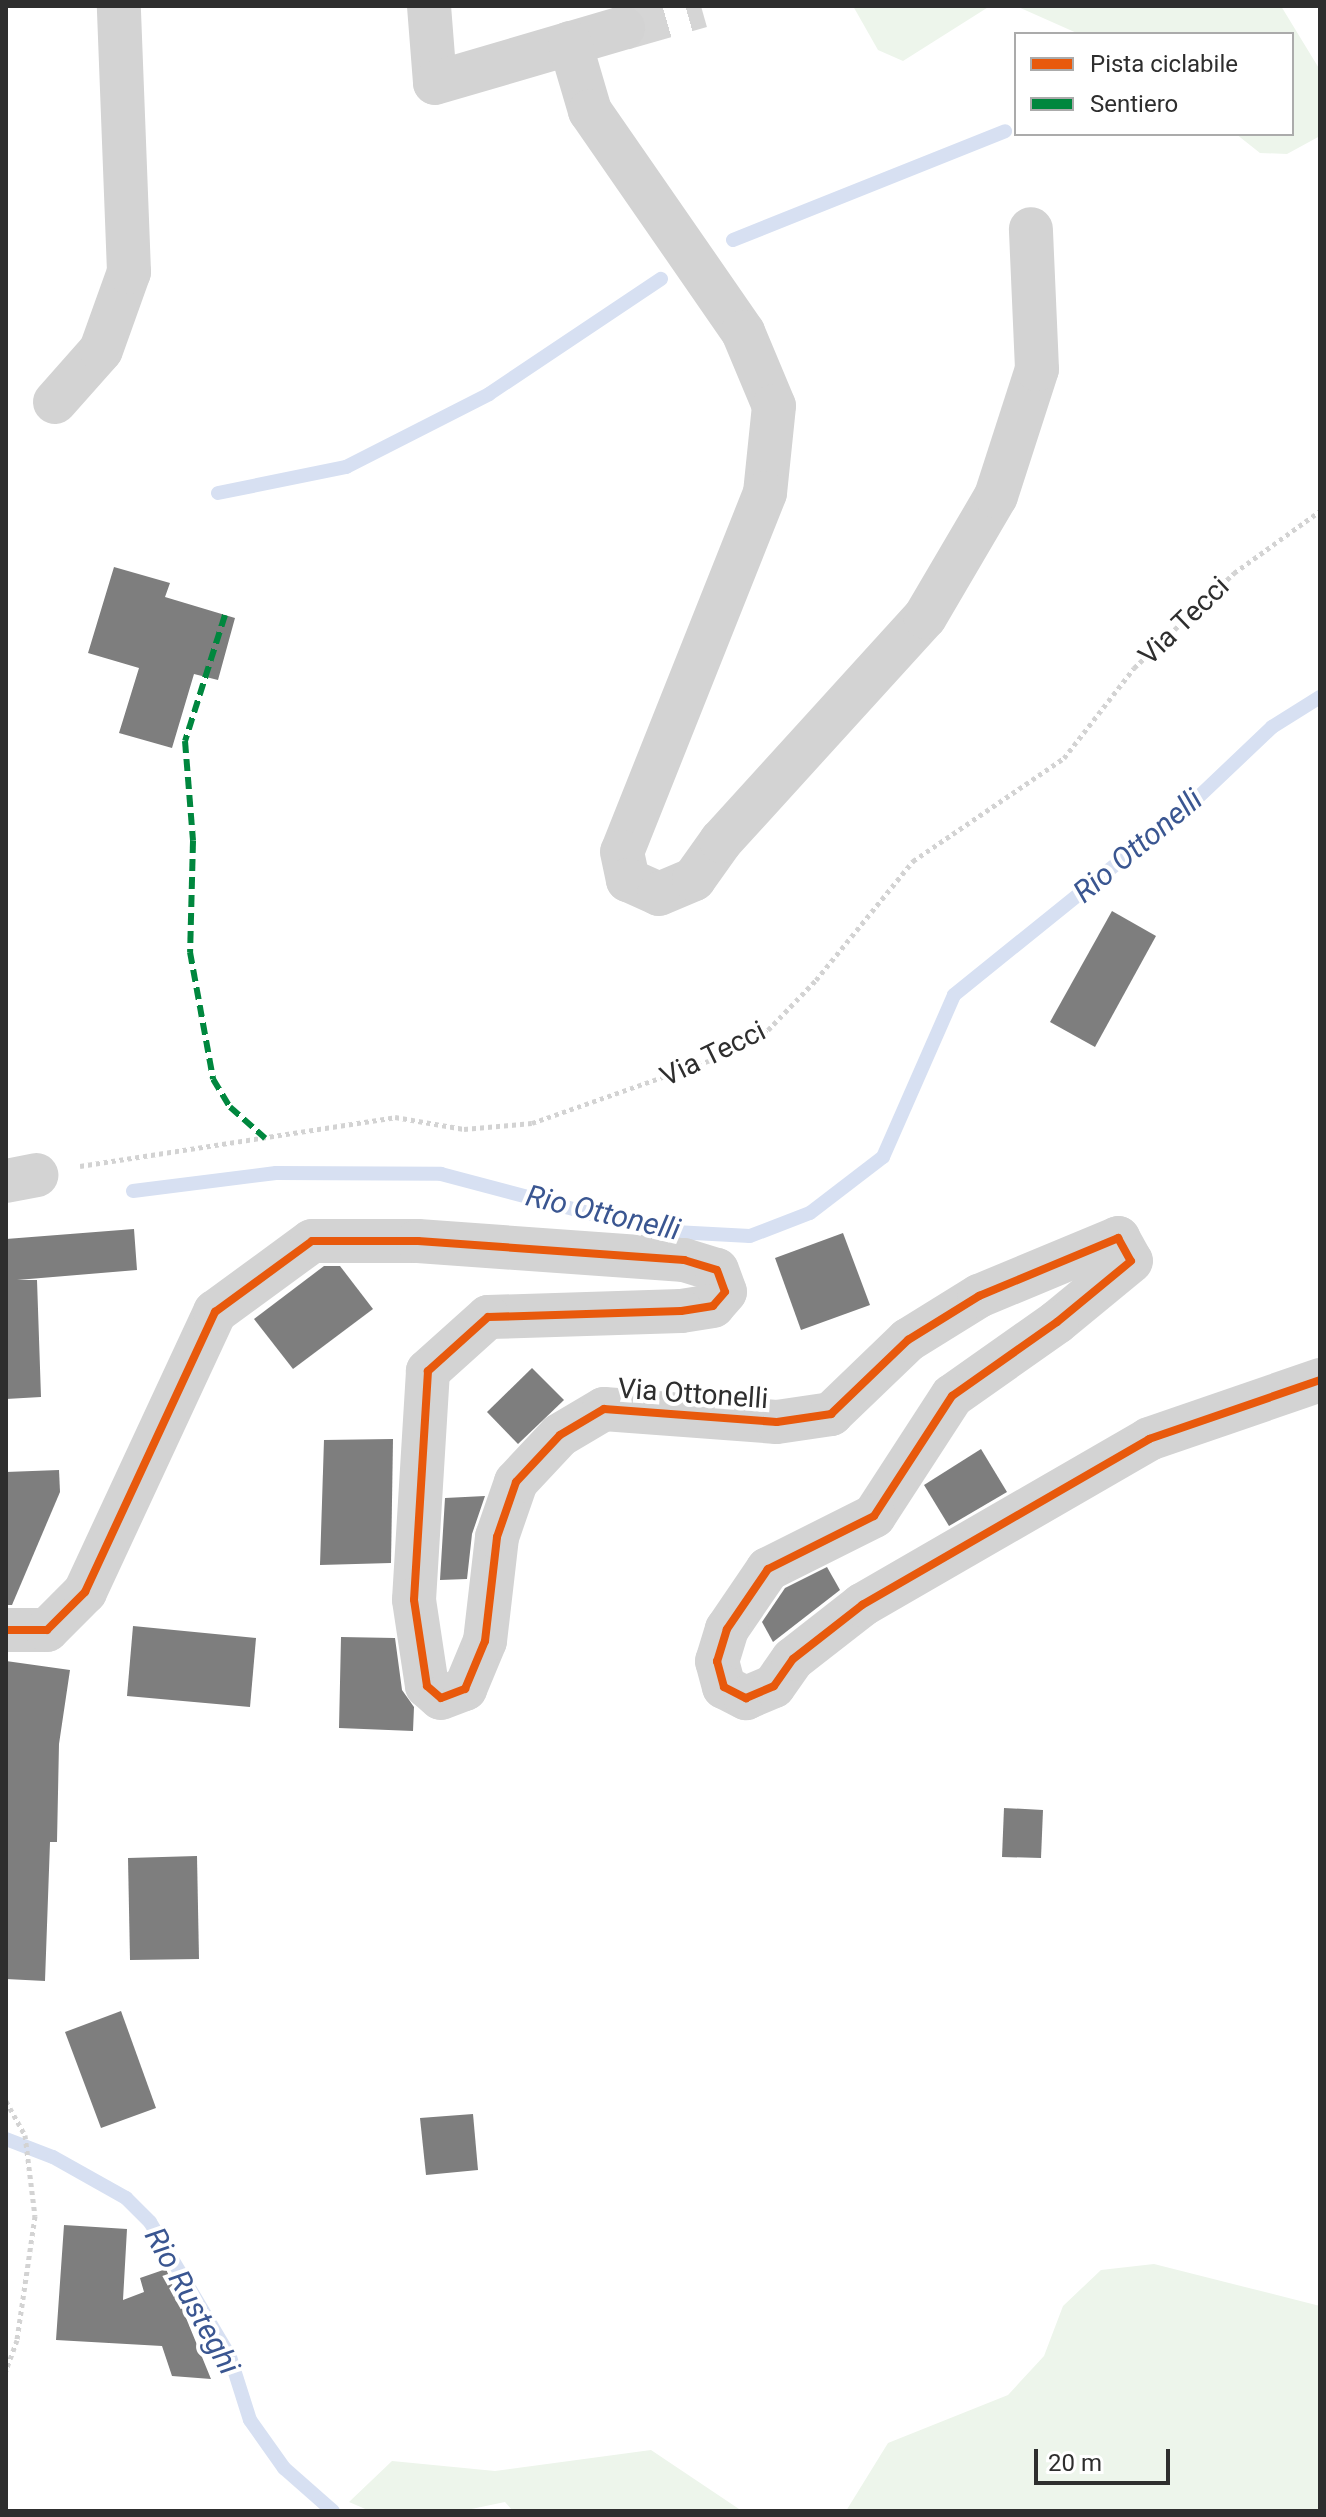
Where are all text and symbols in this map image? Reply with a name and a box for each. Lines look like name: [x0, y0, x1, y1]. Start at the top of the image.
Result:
legend: [1014, 32, 1294, 136]
text: Pista ciclabile: [1090, 50, 1238, 78]
text: Sentiero: [1090, 90, 1178, 118]
street label: Via Tecci: [1132, 570, 1236, 672]
water label: Rio Ottonelli: [1066, 782, 1210, 910]
street label: Via Tecci: [655, 1014, 771, 1094]
water label: Rio Ottonelli: [522, 1178, 684, 1248]
street label: Via Ottonelli: [617, 1372, 769, 1416]
water label: Rio Rusteghi: [137, 2221, 247, 2381]
scale bar: [1038, 2433, 1174, 2483]
text: 20 m: [1048, 2449, 1102, 2477]

